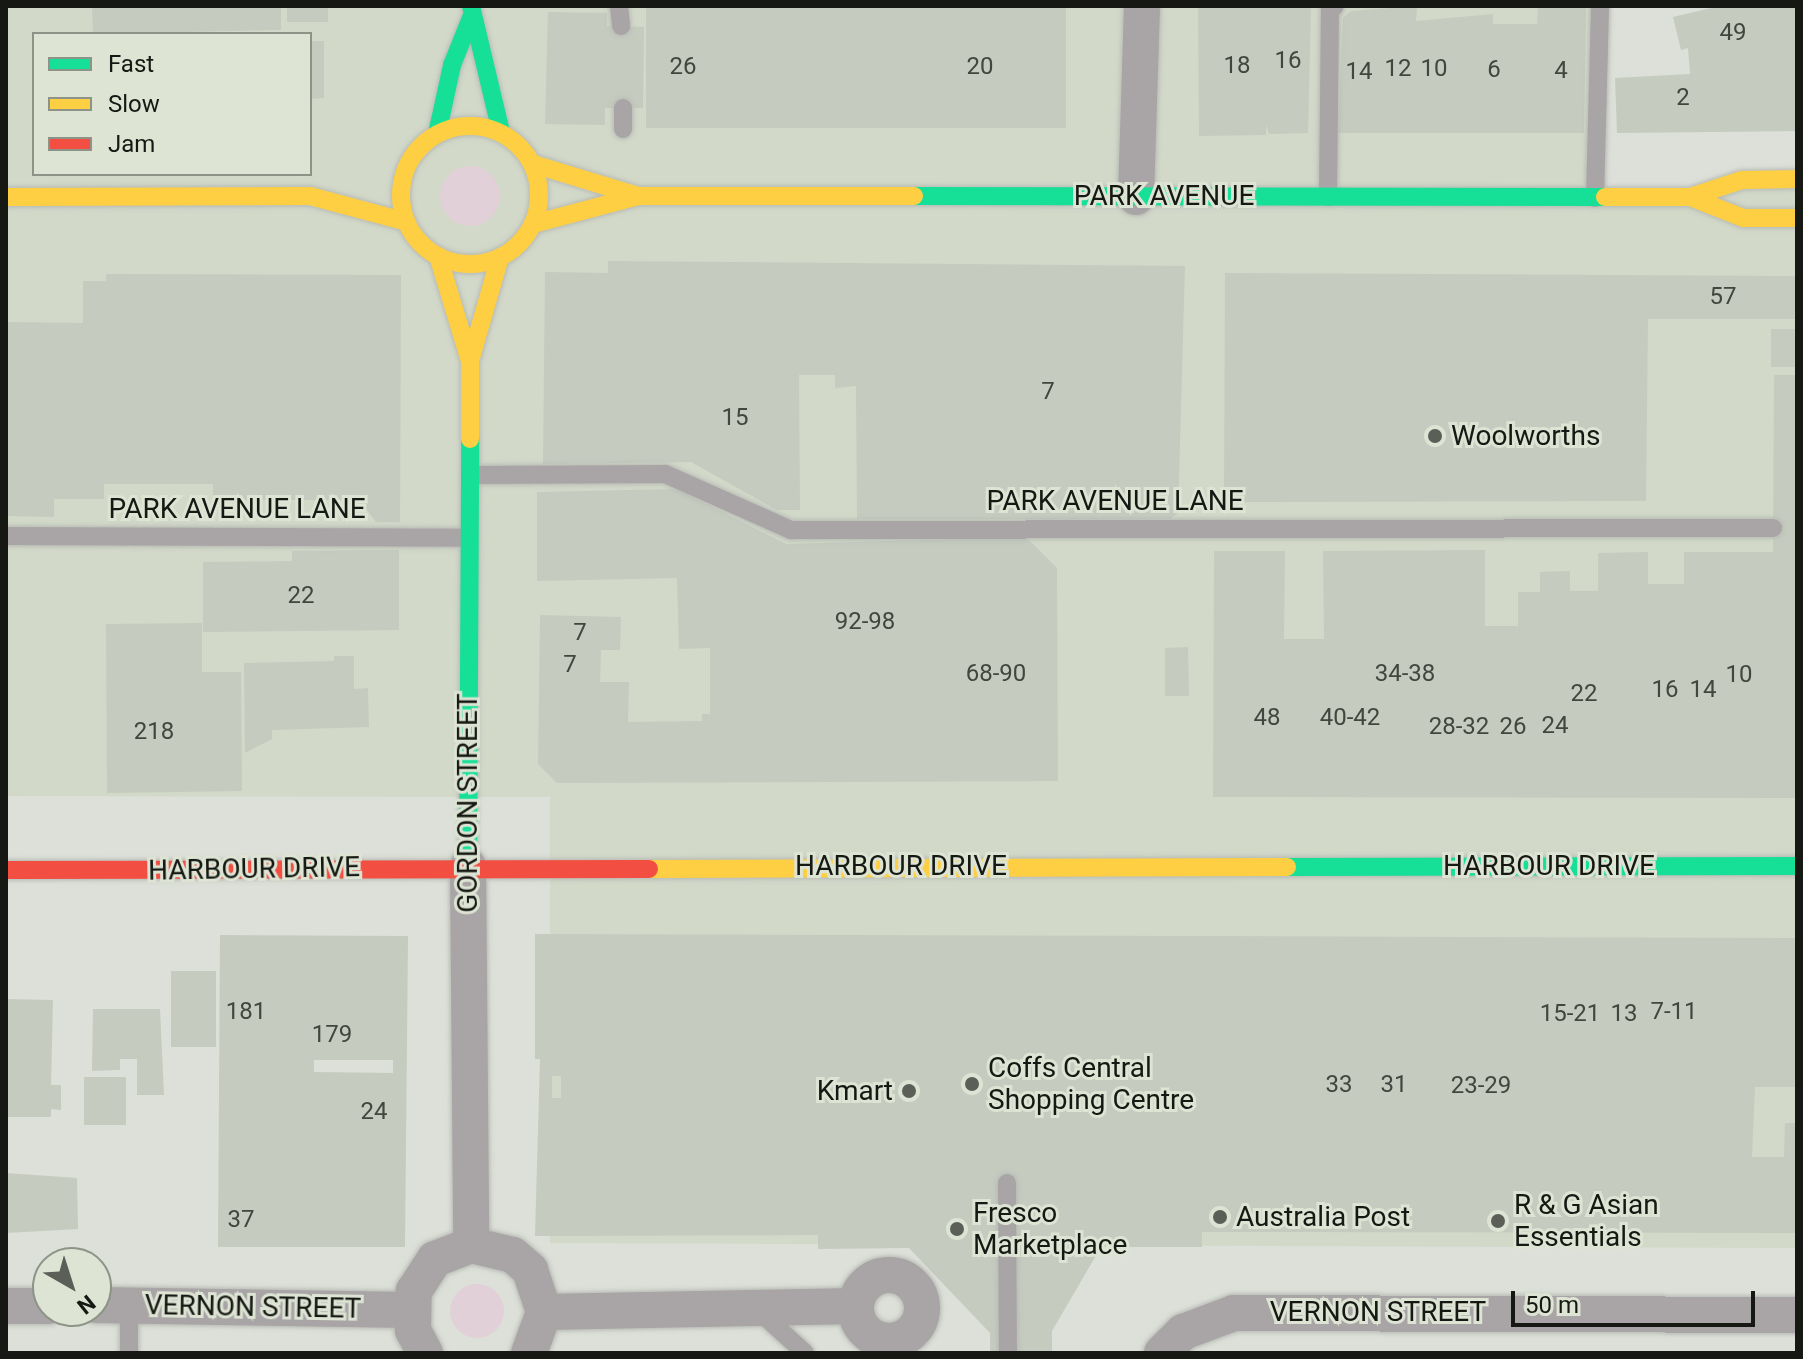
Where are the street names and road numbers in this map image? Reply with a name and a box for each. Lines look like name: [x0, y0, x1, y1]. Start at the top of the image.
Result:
street label: PARK AVENUE: [1074, 179, 1254, 213]
street label: PARK AVENUE LANE: [986, 484, 1244, 518]
street label: PARK AVENUE LANE: [108, 492, 366, 526]
street label: GORDON STREET: [451, 693, 485, 913]
street label: HARBOUR DRIVE: [795, 849, 1007, 883]
street label: HARBOUR DRIVE: [1443, 849, 1655, 883]
street label: HARBOUR DRIVE: [148, 850, 360, 888]
street label: VERNON STREET: [144, 1288, 362, 1326]
street label: VERNON STREET: [1270, 1295, 1486, 1329]

